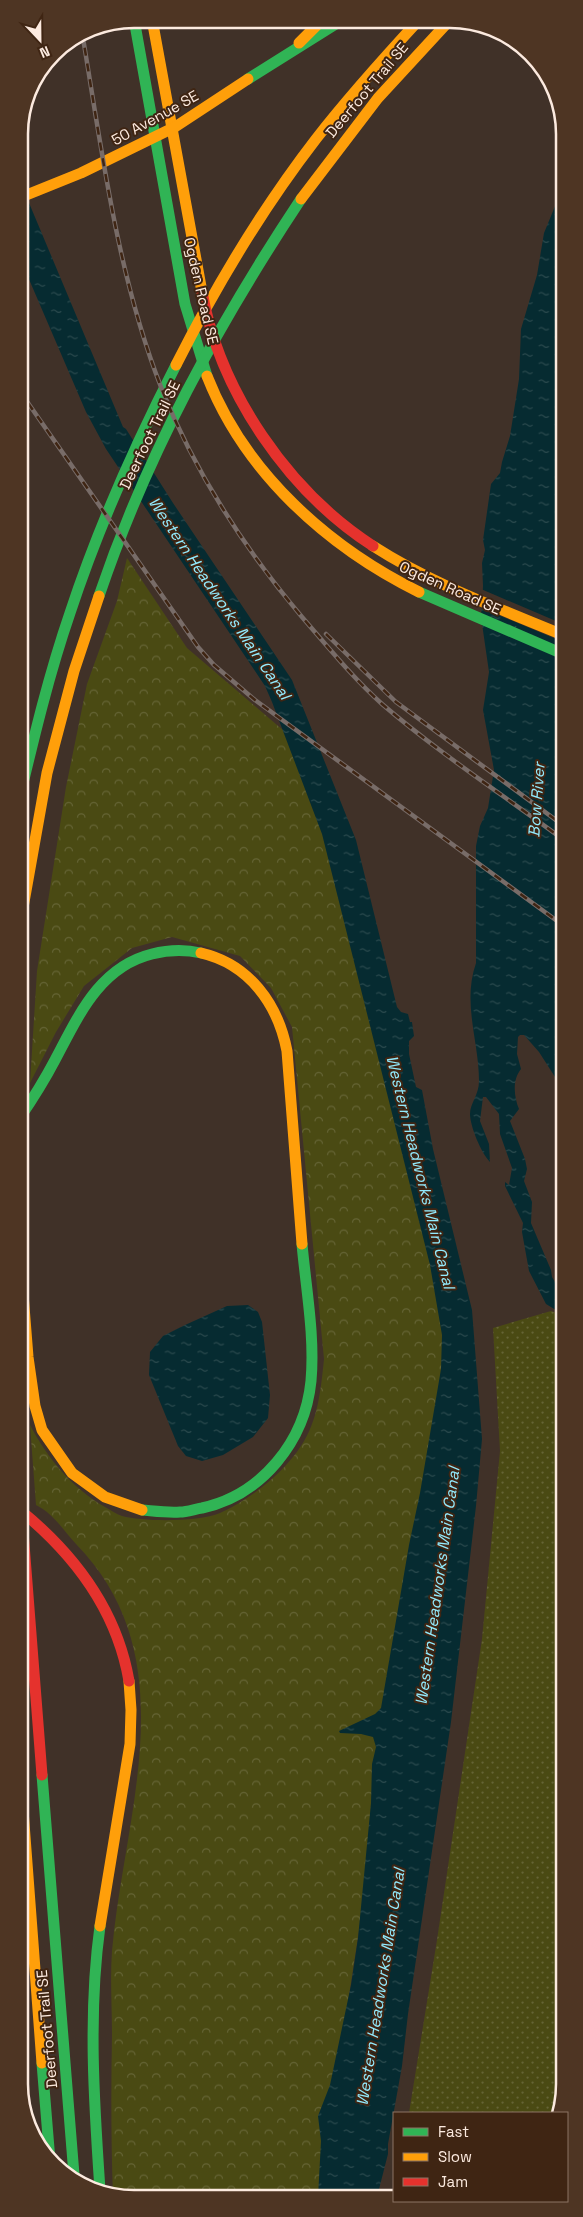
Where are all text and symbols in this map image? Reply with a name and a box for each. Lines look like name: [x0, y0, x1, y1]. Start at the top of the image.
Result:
north arrow: [15, 15, 65, 65]
street label: Deerfoot Trail SE: [321, 38, 412, 141]
text: N: [37, 42, 53, 62]
street label: 50 Avenue SE: [108, 86, 202, 149]
street label: Ogden Road SE: [180, 235, 223, 346]
street label: Deerfoot Trail SE: [115, 377, 184, 492]
water label: Western Headworks Main Canal: [144, 493, 297, 705]
street label: Ogden Road SE: [396, 557, 504, 619]
water label: Bow River: [523, 760, 550, 838]
water label: Western Headworks Main Canal: [381, 1053, 460, 1293]
water label: Western Headworks Main Canal: [410, 1464, 465, 1706]
water label: Western Headworks Main Canal: [351, 1865, 410, 2107]
street label: Deerfoot Trail SE: [32, 1969, 61, 2089]
legend: [393, 2112, 568, 2202]
text: Fast: [438, 2122, 469, 2141]
text: Slow: [438, 2147, 472, 2166]
text: Jam: [438, 2172, 468, 2191]

